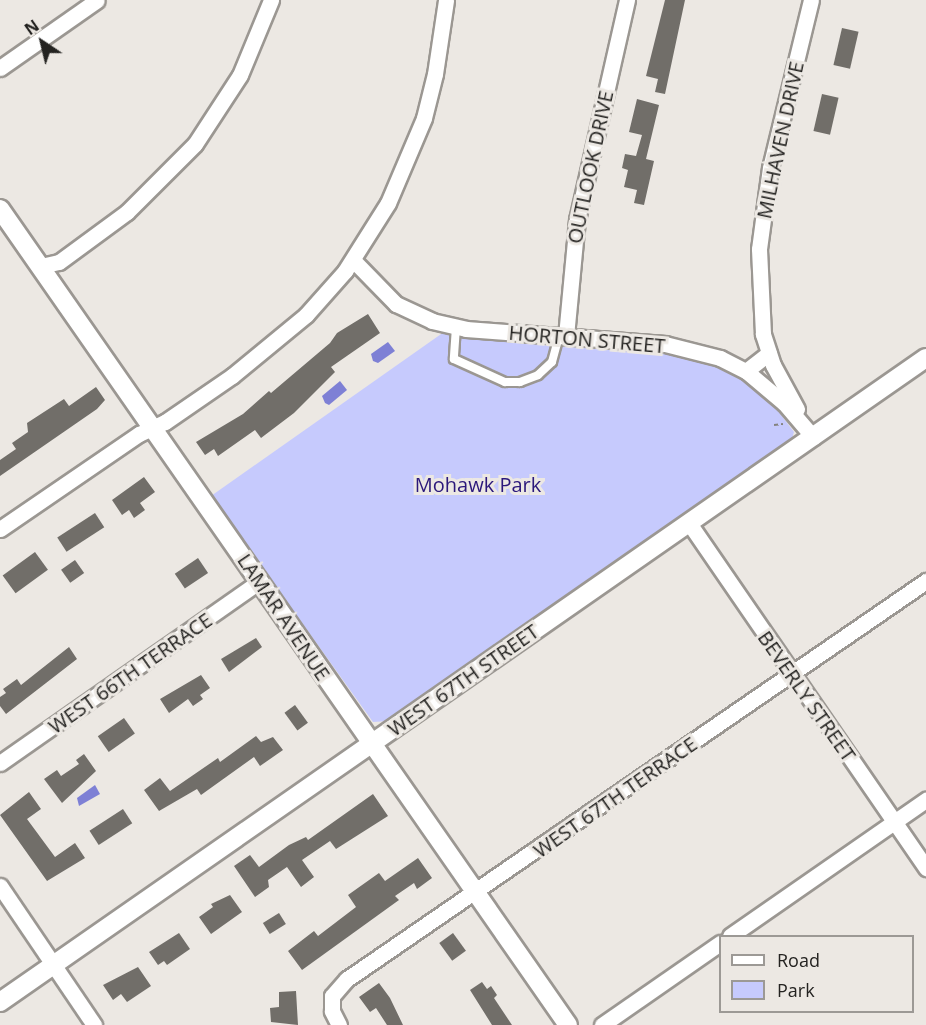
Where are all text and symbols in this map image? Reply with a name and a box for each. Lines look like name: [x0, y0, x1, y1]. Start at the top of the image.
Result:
north arrow: [12, 12, 72, 72]
text: N: [20, 15, 43, 40]
street label: MILHAVEN DRIVE: [752, 59, 808, 221]
street label: OUTLOOK DRIVE: [562, 88, 618, 246]
street label: HORTON STREET: [508, 320, 666, 358]
park label: Mohawk Park: [415, 472, 541, 496]
street label: LAMAR AVENUE: [233, 549, 335, 685]
street label: WEST 66TH TERRACE: [44, 608, 216, 738]
street label: WEST 67TH STREET: [383, 619, 543, 741]
street label: BEVERLY STREET: [753, 626, 861, 766]
street label: WEST 67TH TERRACE: [529, 732, 701, 862]
legend: [719, 935, 914, 1013]
text: Road: [777, 948, 820, 972]
text: Park: [777, 978, 815, 1002]

